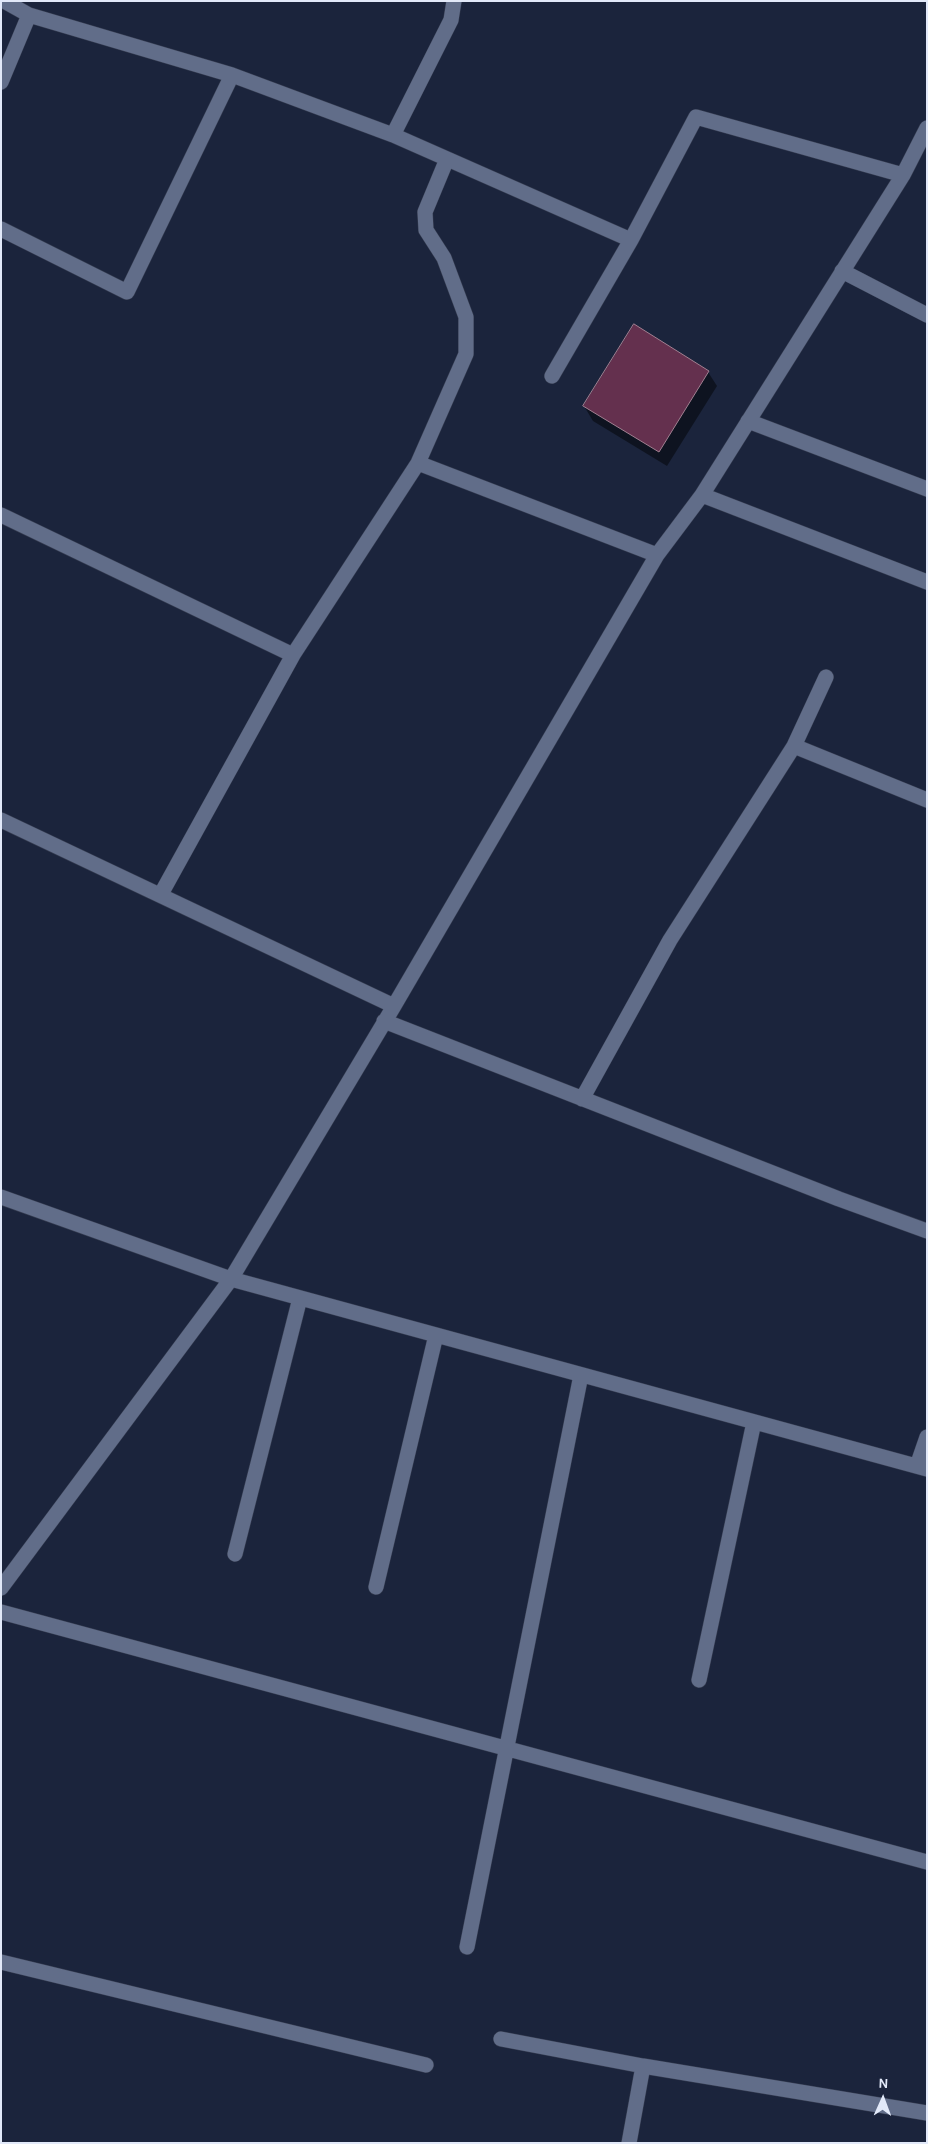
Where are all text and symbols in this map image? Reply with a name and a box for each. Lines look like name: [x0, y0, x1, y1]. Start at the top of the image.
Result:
north arrow: [858, 2074, 908, 2124]
text: N: [878, 2075, 889, 2092]

